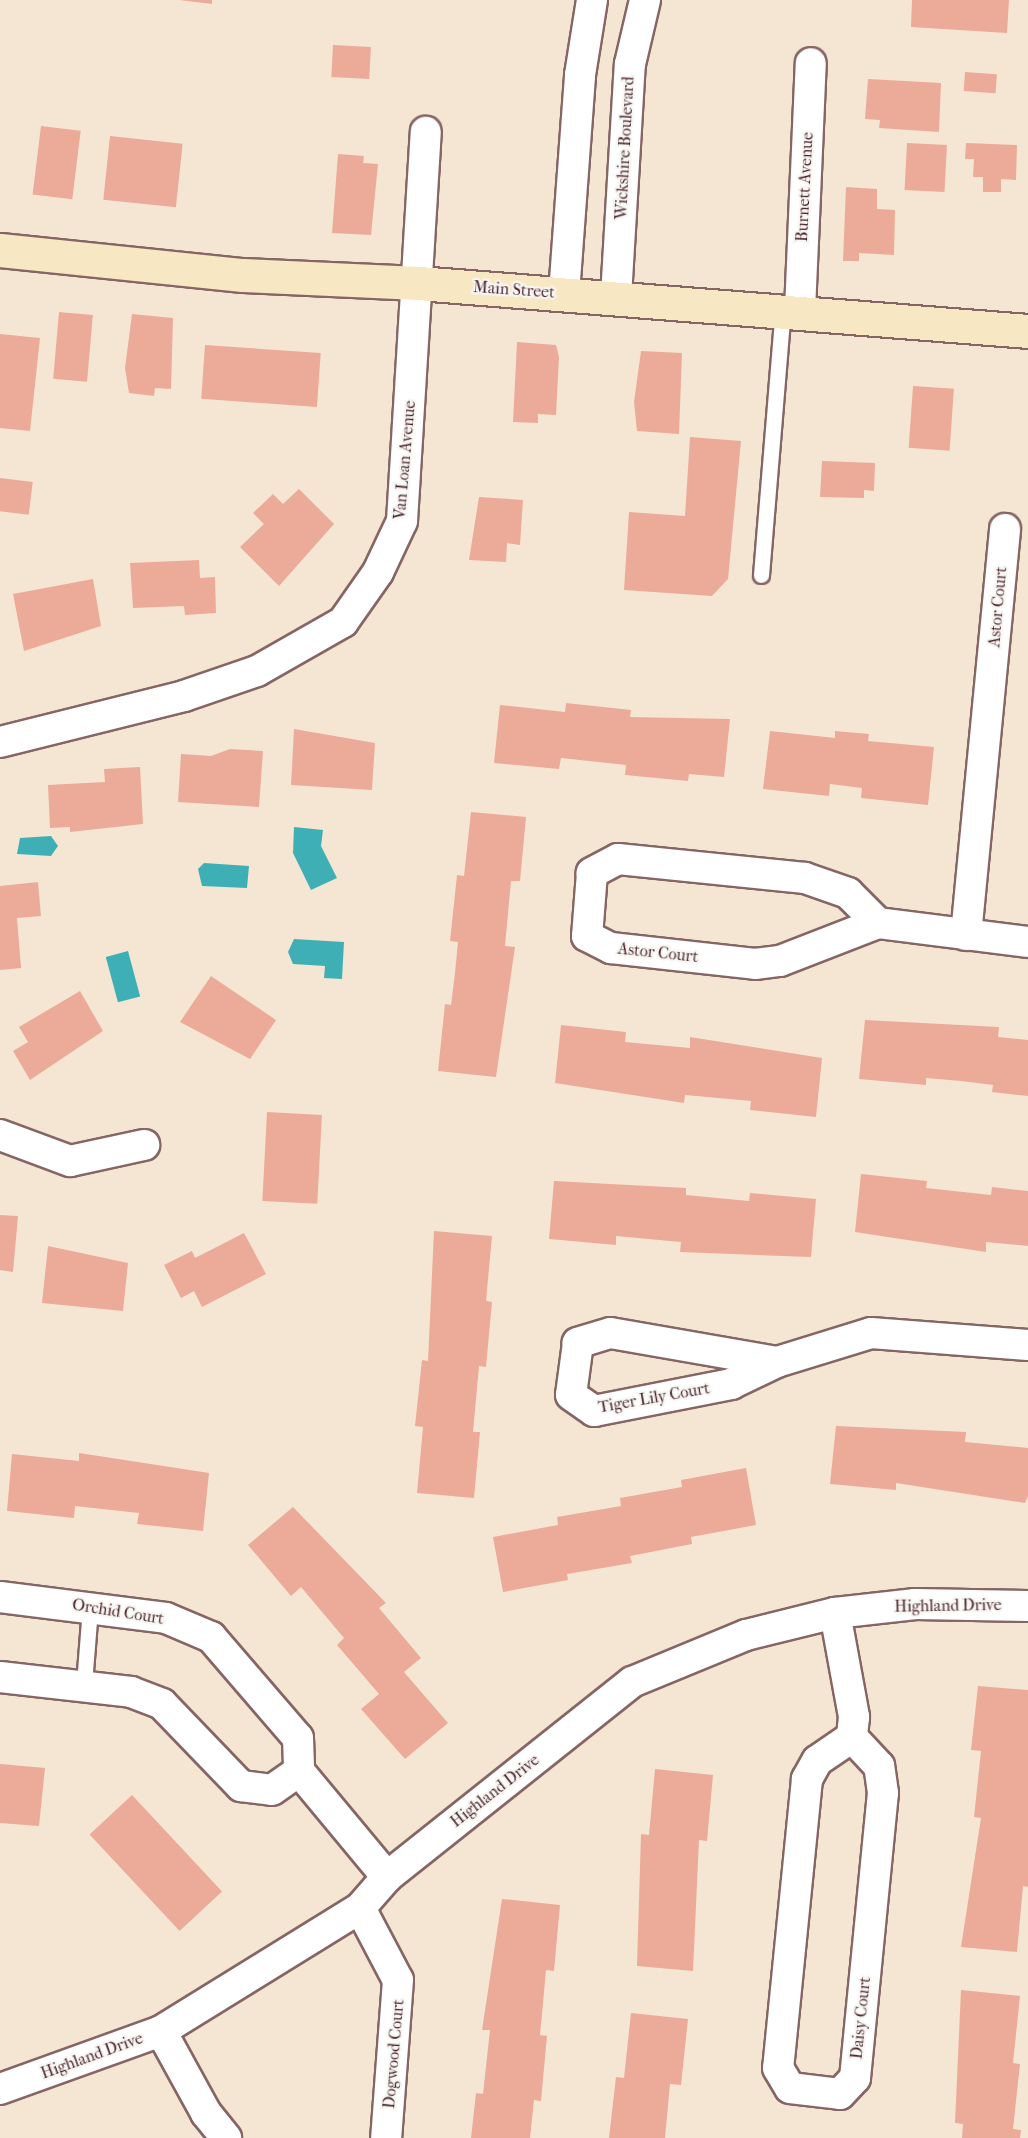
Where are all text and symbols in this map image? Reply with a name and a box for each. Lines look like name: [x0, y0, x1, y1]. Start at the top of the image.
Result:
street label: Wickshire Boulevard: [612, 76, 638, 220]
street label: Burnett Avenue: [793, 132, 817, 242]
street label: Main Street: [473, 278, 555, 302]
street label: Van Loan Avenue: [390, 400, 420, 520]
street label: Astor Court: [985, 566, 1011, 648]
street label: Astor Court: [617, 939, 699, 967]
street label: Tiger Lily Court: [597, 1379, 711, 1417]
street label: Orchid Court: [71, 1595, 165, 1629]
street label: Highland Drive: [894, 1595, 1002, 1617]
street label: Highland Drive: [447, 1750, 543, 1832]
street label: Daisy Court: [847, 1976, 875, 2060]
street label: Dogwood Court: [380, 1999, 408, 2109]
street label: Highland Drive: [38, 2029, 146, 2083]

